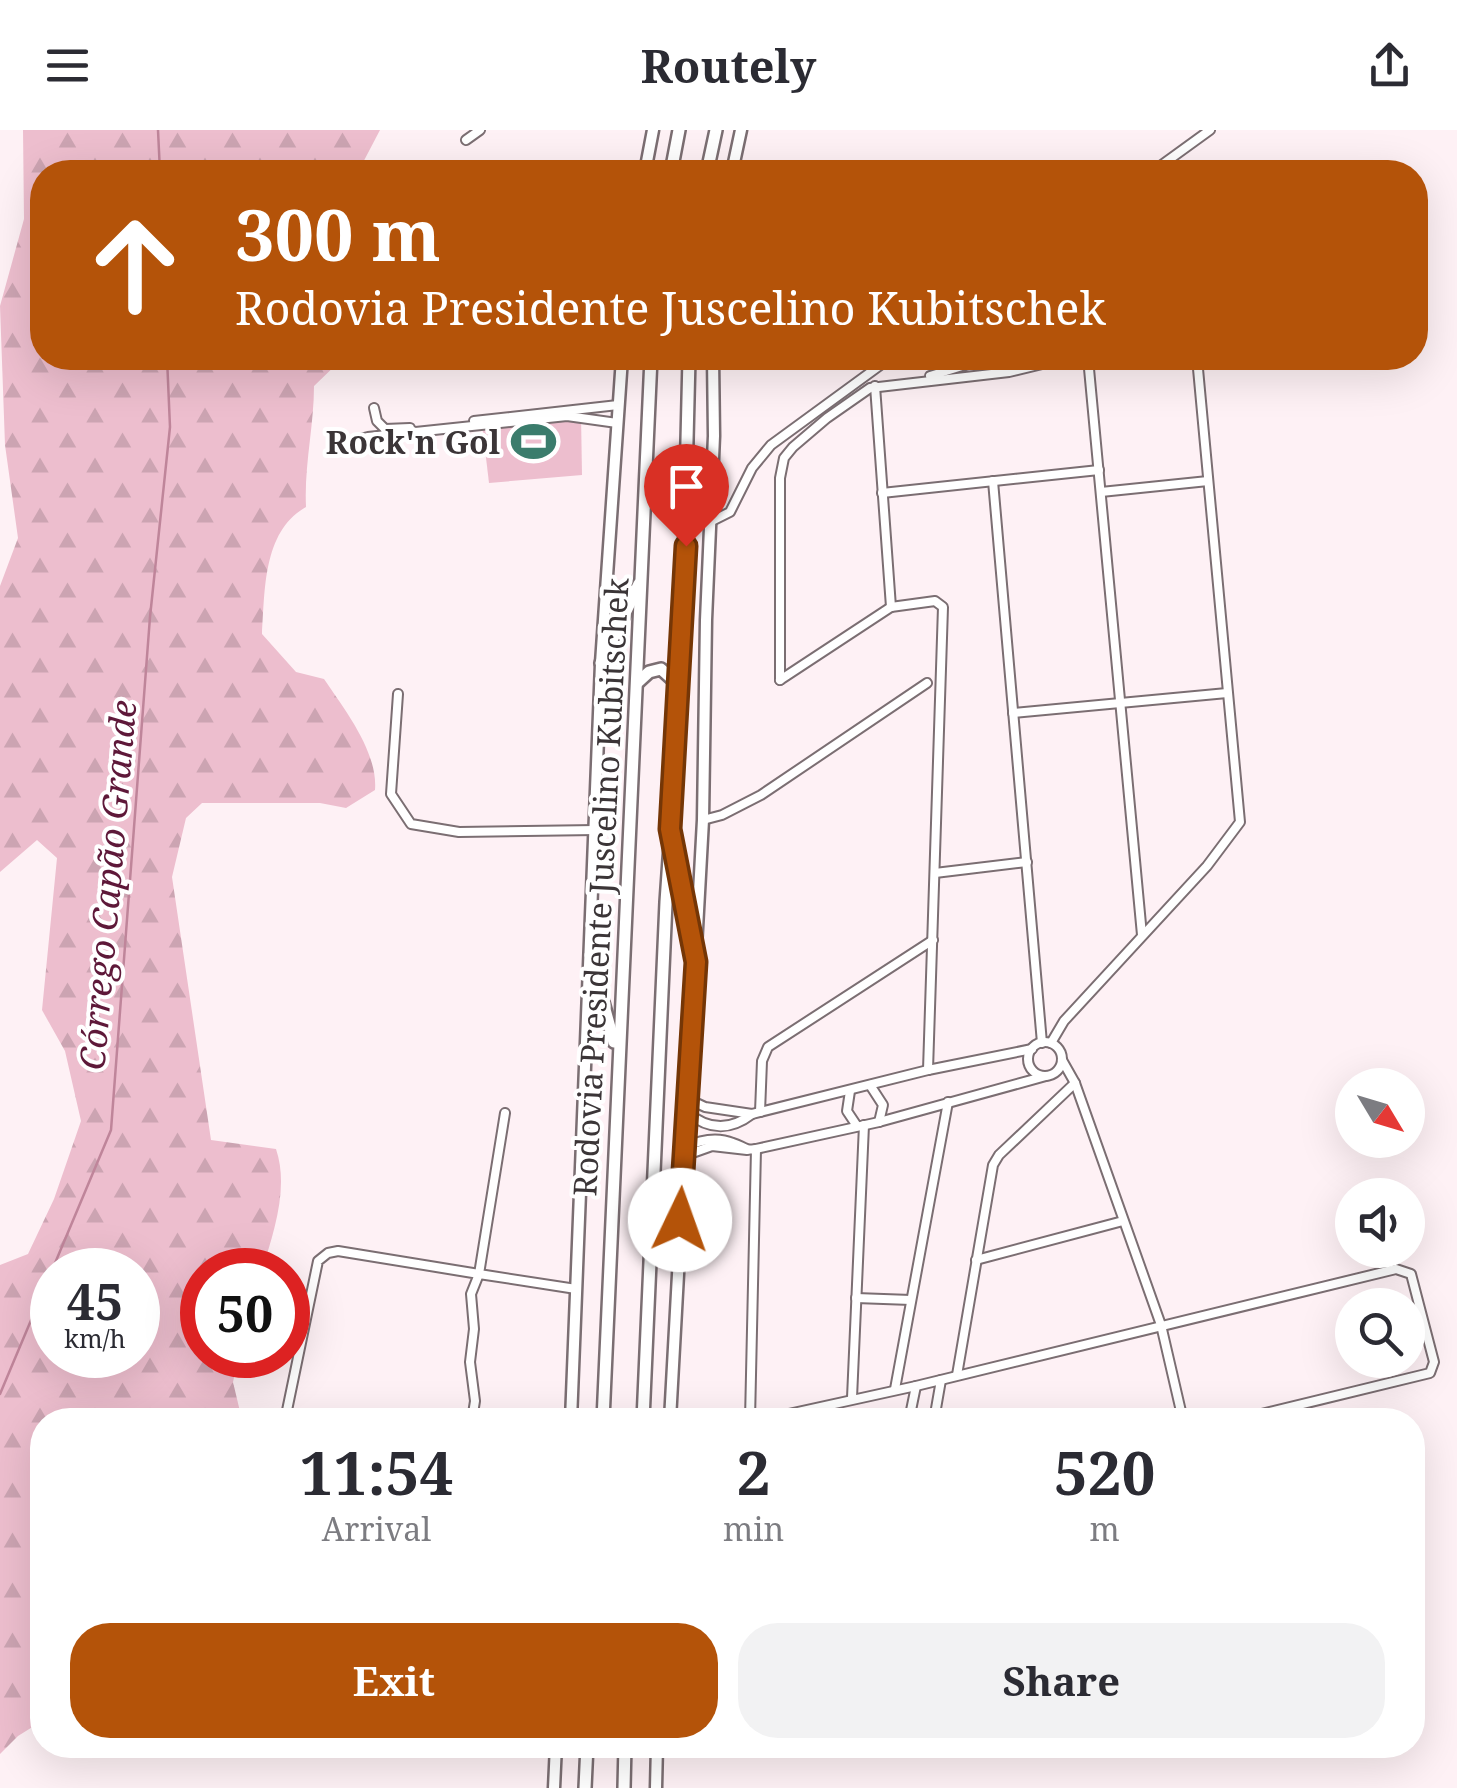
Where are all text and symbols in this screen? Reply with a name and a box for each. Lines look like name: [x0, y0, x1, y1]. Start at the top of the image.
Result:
text: Routely: [641, 35, 816, 96]
icon: menu: [40, 38, 95, 93]
icon: share: [1362, 38, 1417, 93]
text: 300 m: [235, 186, 441, 282]
icon: ahead: [70, 200, 200, 330]
text: Rodovia Presidente Juscelino Kubitschek: [235, 277, 1106, 338]
sports icon: Rock'n Gol: [509, 417, 557, 465]
place label: Rock'n Gol: [326, 420, 500, 463]
pin: [644, 444, 729, 547]
icon: arrive: [659, 459, 714, 514]
street label: Rodovia Presidente Juscelino Kubitschek: [562, 576, 638, 1197]
water label: Córrego Capão Grande: [67, 698, 147, 1072]
north arrow: [1335, 1068, 1425, 1158]
map controls: [1335, 1068, 1425, 1378]
position arrow: [628, 1168, 732, 1272]
button: sound: [1335, 1178, 1425, 1268]
speed limit sign: 50: [180, 1248, 310, 1378]
text: 45: [67, 1267, 123, 1335]
button: search: [1335, 1288, 1425, 1378]
text: km/h: [64, 1321, 126, 1355]
text: 11:54: [300, 1431, 453, 1513]
text: 2: [737, 1431, 771, 1513]
text: 520: [1054, 1431, 1155, 1513]
text: Arrival: [322, 1507, 431, 1550]
text: min: [723, 1507, 784, 1550]
text: m: [1089, 1507, 1120, 1550]
button: Exit: [70, 1623, 718, 1738]
button: Share: [738, 1623, 1385, 1738]

